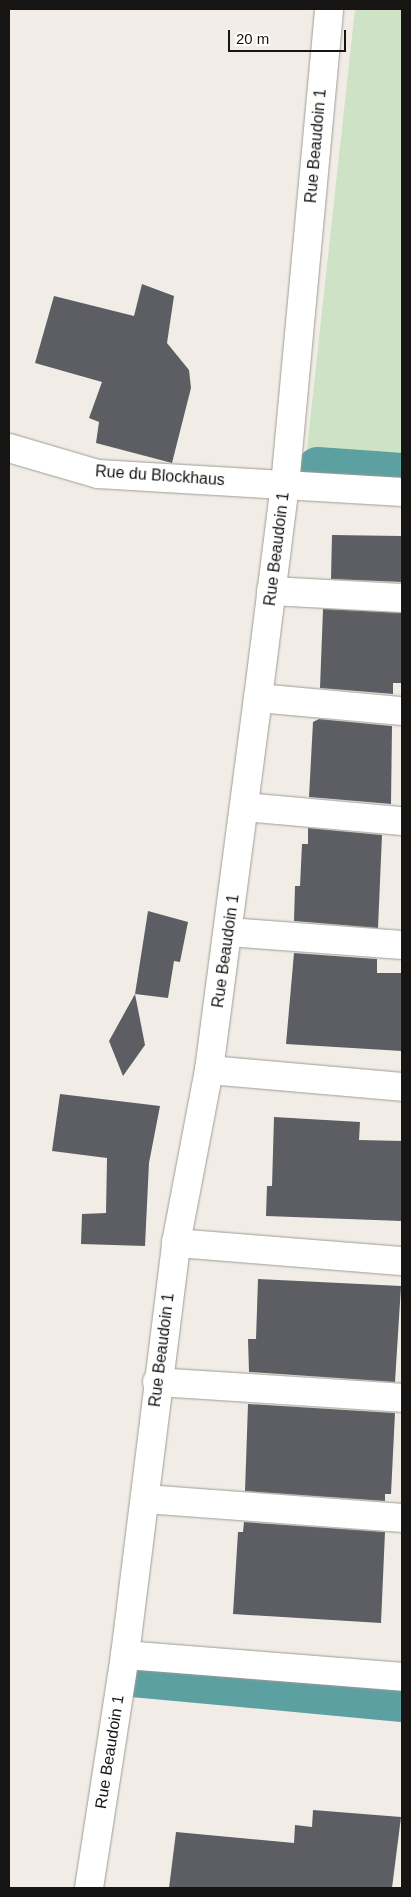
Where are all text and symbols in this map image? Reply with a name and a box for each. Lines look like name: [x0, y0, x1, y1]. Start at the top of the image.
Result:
scale bar: [231, 20, 348, 52]
text: 20 m: [236, 30, 269, 47]
street label: Rue Beaudoin 1: [301, 88, 331, 204]
street label: Rue du Blockhaus: [95, 462, 225, 490]
street label: Rue Beaudoin 1: [260, 491, 294, 607]
street label: Rue Beaudoin 1: [209, 893, 243, 1009]
street label: Rue Beaudoin 1: [145, 1292, 179, 1408]
street label: Rue Beaudoin 1: [92, 1694, 128, 1810]

